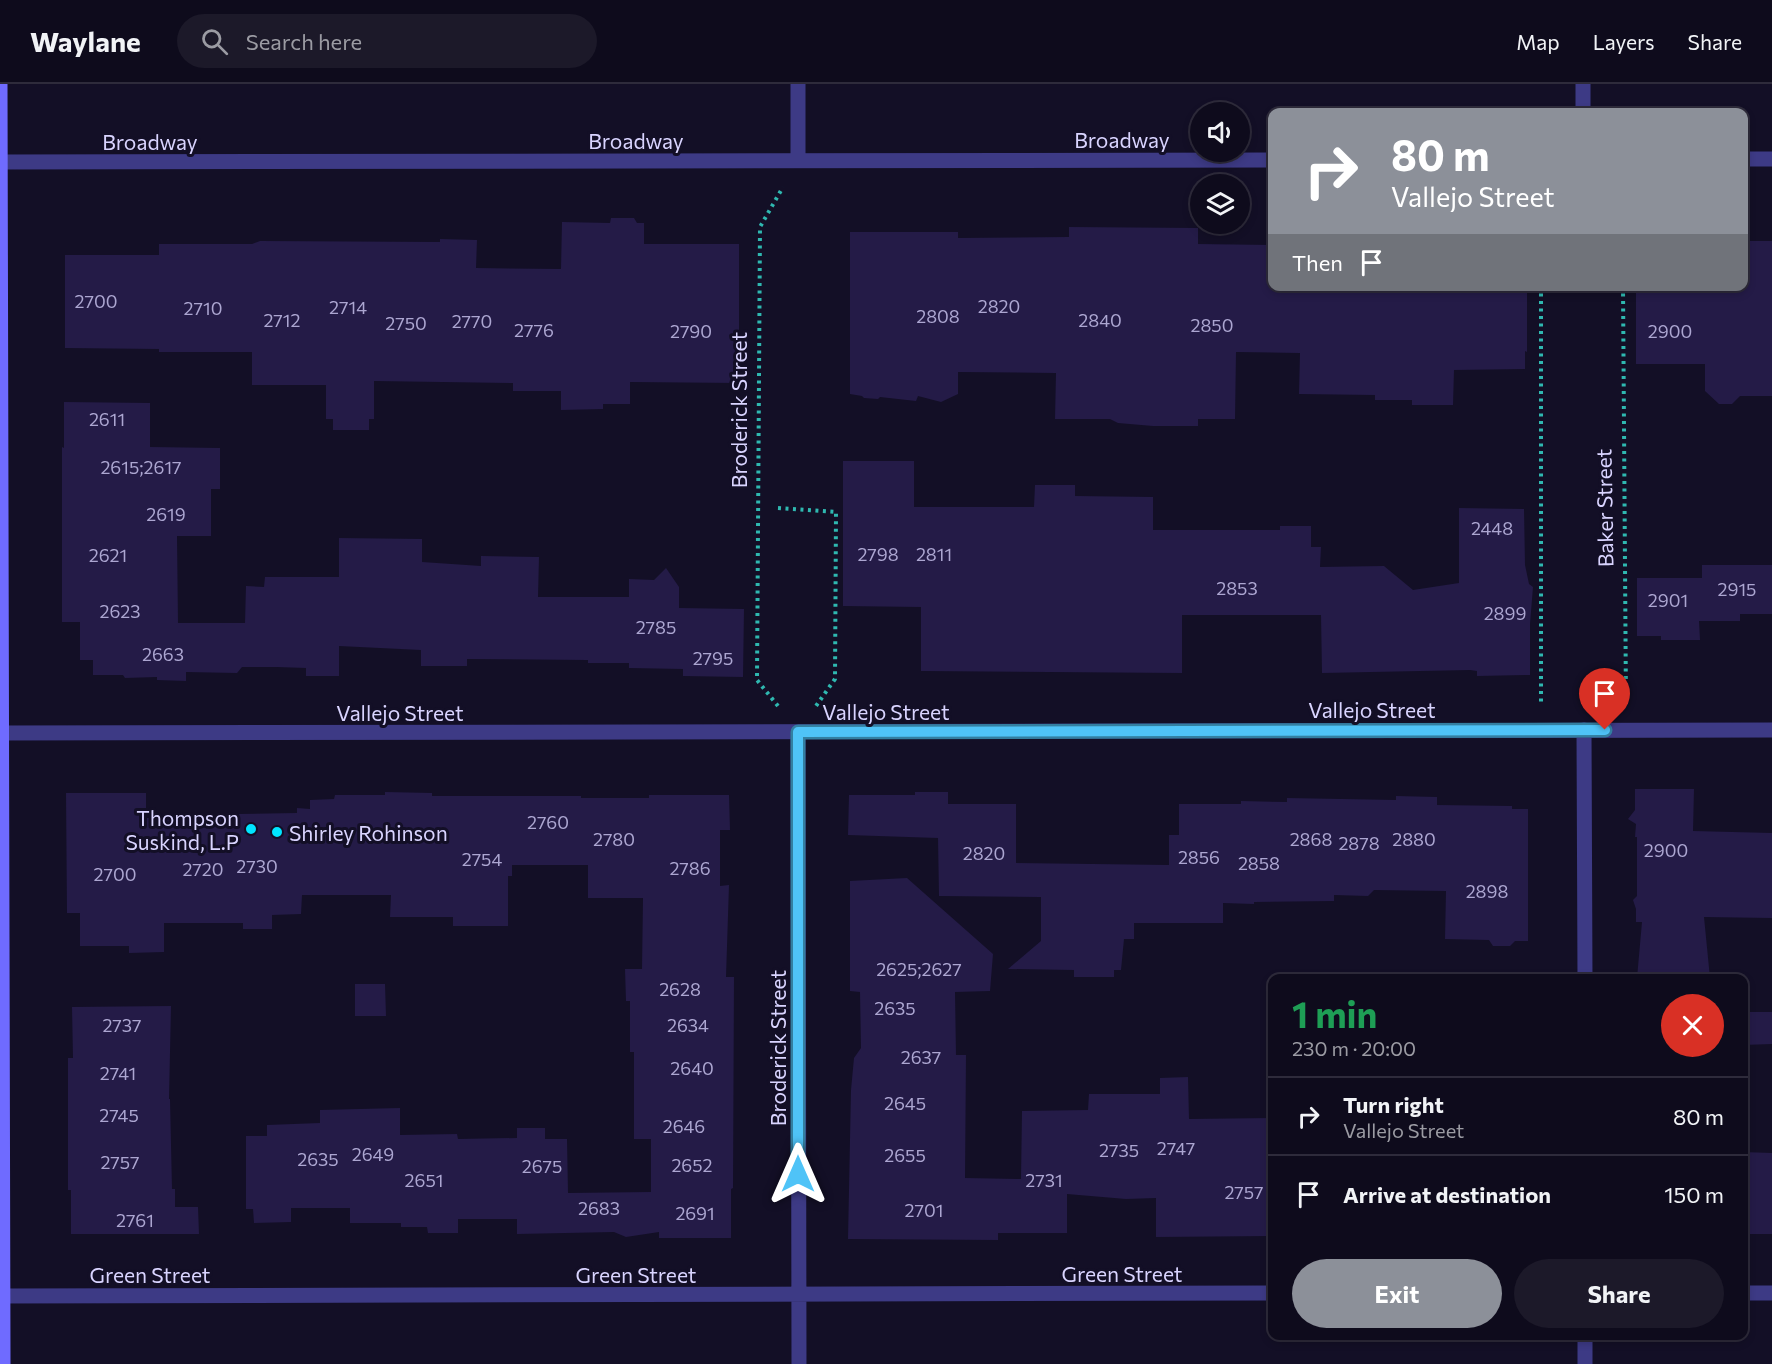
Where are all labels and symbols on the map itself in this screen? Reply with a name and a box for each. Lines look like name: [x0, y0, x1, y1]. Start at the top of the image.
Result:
street label: Broadway: [1074, 127, 1170, 152]
street label: Broadway: [588, 128, 684, 153]
street label: Broadway: [102, 129, 198, 154]
house number: 2700: [75, 290, 117, 312]
house number: 2820: [978, 295, 1020, 317]
house number: 2714: [329, 296, 367, 318]
house number: 2710: [184, 297, 222, 319]
house number: 2808: [916, 305, 960, 327]
house number: 2712: [263, 309, 301, 331]
house number: 2840: [1078, 309, 1122, 331]
house number: 2770: [452, 310, 492, 332]
house number: 2750: [385, 312, 427, 334]
house number: 2850: [1191, 314, 1233, 336]
house number: 2776: [514, 319, 554, 341]
house number: 2790: [670, 320, 712, 342]
house number: 2900: [1648, 320, 1692, 342]
street label: Broderick Street: [726, 332, 751, 488]
house number: 2611: [89, 408, 125, 430]
street label: Baker Street: [1590, 449, 1618, 567]
house number: 2615;2617: [100, 456, 182, 478]
house number: 2619: [146, 503, 186, 525]
house number: 2448: [1471, 517, 1513, 539]
house number: 2798: [857, 543, 899, 565]
house number: 2811: [916, 543, 952, 565]
house number: 2621: [89, 544, 127, 566]
house number: 2853: [1216, 577, 1258, 599]
house number: 2915: [1718, 578, 1756, 600]
house number: 2901: [1648, 589, 1688, 611]
house number: 2623: [99, 600, 141, 622]
house number: 2899: [1484, 602, 1526, 624]
house number: 2785: [636, 616, 676, 638]
house number: 2663: [142, 643, 184, 665]
house number: 2795: [693, 647, 733, 669]
pin: [1579, 668, 1630, 730]
street label: Vallejo Street: [1308, 697, 1436, 722]
street label: Vallejo Street: [822, 699, 950, 724]
street label: Vallejo Street: [336, 700, 464, 725]
place label: Thompson Suskind, L.P: [125, 805, 239, 854]
house number: 2760: [527, 811, 569, 833]
place label: Shirley Rohinson: [289, 820, 448, 845]
marker: Thompson Suskind, L.P: [244, 822, 258, 836]
marker: Shirley Rohinson: [270, 825, 284, 839]
house number: 2780: [593, 828, 635, 850]
house number: 2868: [1290, 828, 1332, 850]
house number: 2880: [1392, 828, 1436, 850]
house number: 2878: [1338, 832, 1380, 854]
house number: 2900: [1644, 839, 1688, 861]
house number: 2820: [963, 842, 1005, 864]
house number: 2856: [1178, 846, 1220, 868]
house number: 2754: [462, 848, 502, 870]
house number: 2858: [1238, 852, 1280, 874]
house number: 2730: [236, 855, 278, 877]
house number: 2786: [669, 857, 711, 879]
house number: 2720: [182, 858, 224, 880]
house number: 2700: [94, 863, 136, 885]
house number: 2898: [1466, 880, 1508, 902]
house number: 2625;2627: [876, 958, 962, 980]
street label: Broderick Street: [765, 970, 790, 1126]
house number: 2628: [659, 978, 701, 1000]
house number: 2635: [874, 997, 916, 1019]
house number: 2737: [102, 1014, 142, 1036]
house number: 2634: [667, 1014, 709, 1036]
house number: 2637: [901, 1046, 941, 1068]
house number: 2640: [670, 1057, 714, 1079]
house number: 2741: [100, 1062, 136, 1084]
house number: 2645: [884, 1092, 926, 1114]
house number: 2745: [99, 1104, 139, 1126]
house number: 2646: [663, 1115, 705, 1137]
house number: 2747: [1157, 1137, 1195, 1159]
house number: 2735: [1099, 1139, 1139, 1161]
position arrow: [766, 1142, 830, 1206]
house number: 2649: [352, 1143, 394, 1165]
house number: 2655: [884, 1144, 926, 1166]
house number: 2635: [297, 1148, 339, 1170]
house number: 2757: [100, 1151, 140, 1173]
house number: 2652: [671, 1154, 713, 1176]
house number: 2675: [522, 1155, 562, 1177]
house number: 2651: [405, 1169, 443, 1191]
house number: 2731: [1025, 1169, 1063, 1191]
house number: 2757: [1224, 1181, 1264, 1203]
house number: 2683: [578, 1197, 620, 1219]
house number: 2701: [905, 1199, 943, 1221]
house number: 2691: [675, 1202, 715, 1224]
house number: 2761: [116, 1209, 154, 1231]
street label: Green Street: [1062, 1261, 1183, 1286]
street label: Green Street: [90, 1262, 211, 1287]
street label: Green Street: [576, 1262, 697, 1287]

